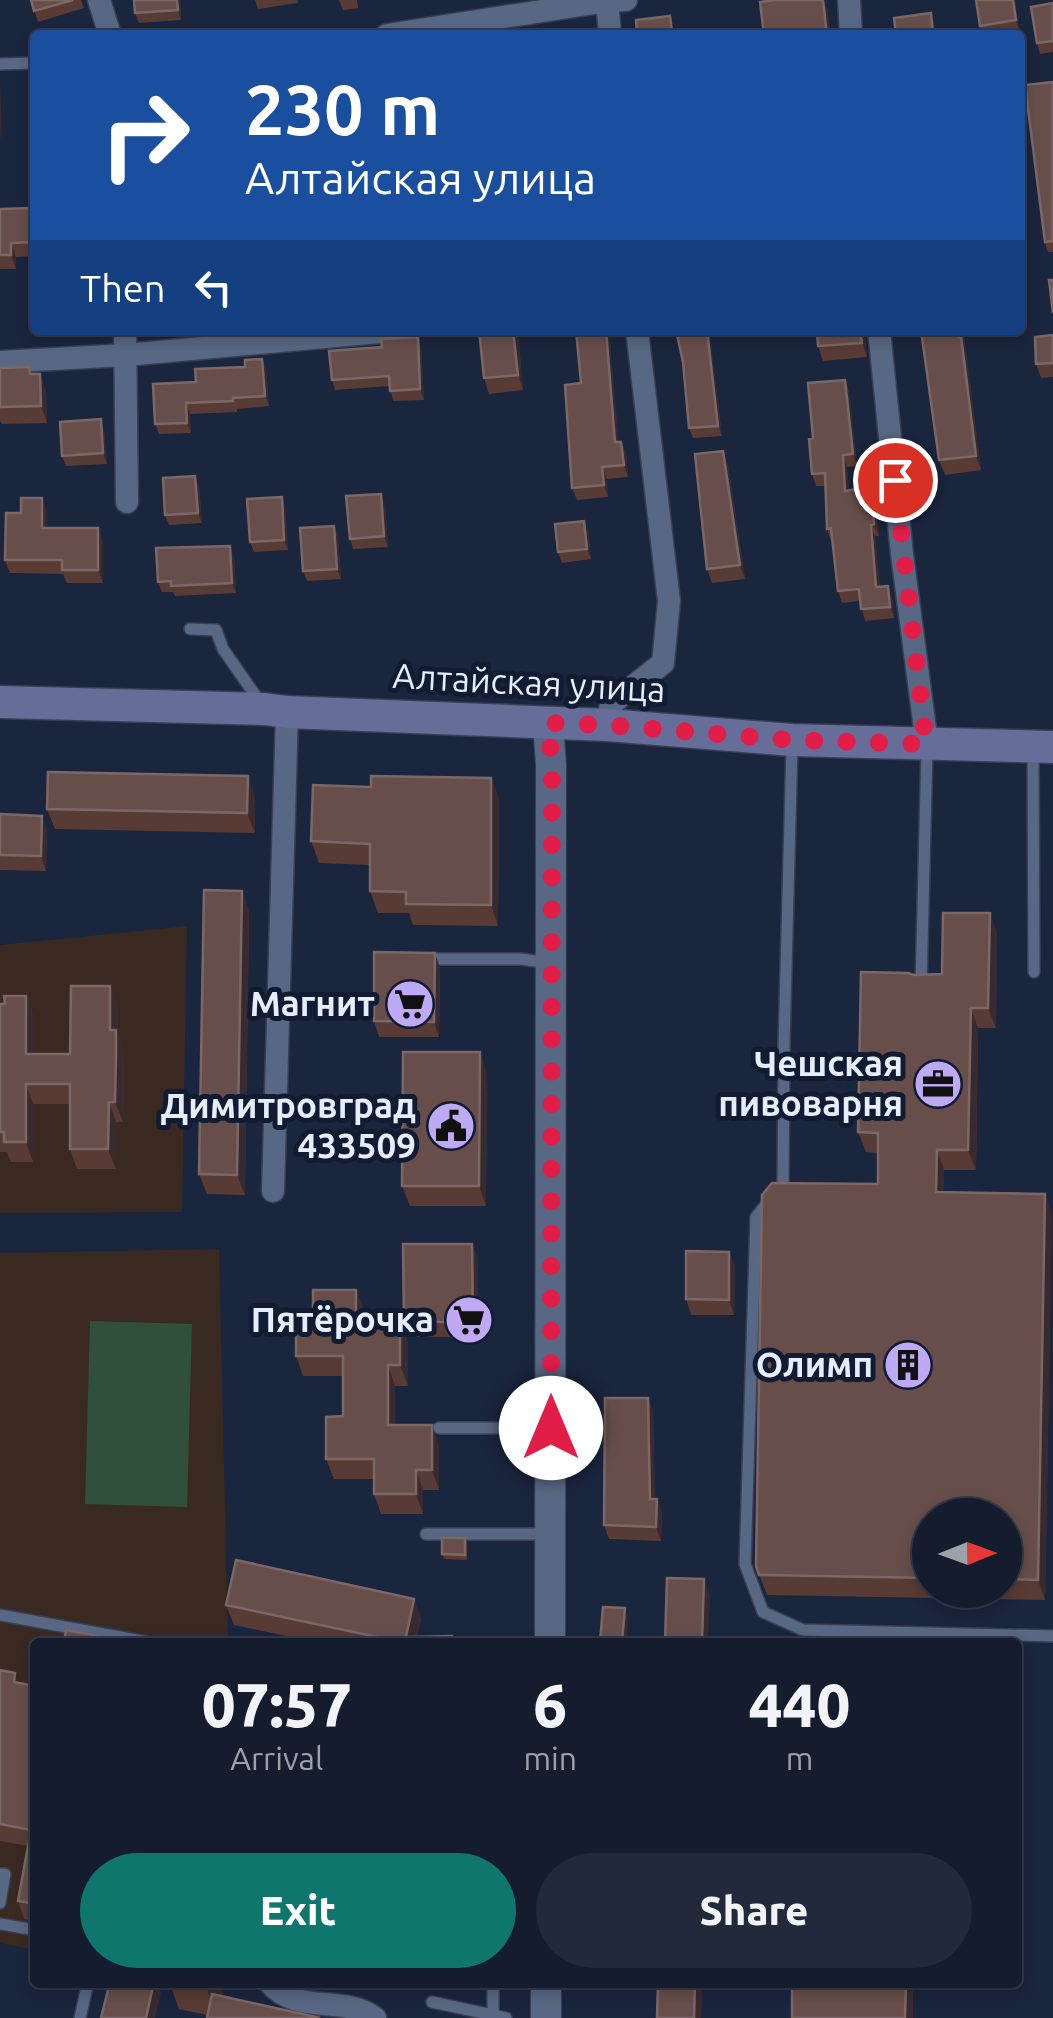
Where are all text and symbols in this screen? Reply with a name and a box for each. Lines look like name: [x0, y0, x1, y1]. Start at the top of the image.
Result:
icon: right: [80, 70, 210, 200]
text: 230 m: [245, 70, 440, 148]
text: Алтайская улица: [245, 152, 596, 203]
icon: left: [186, 260, 241, 315]
text: Then: [80, 267, 166, 309]
pin: [853, 438, 938, 523]
icon: arrive: [868, 453, 923, 508]
street label: Алтайская улица: [392, 655, 667, 709]
supermarket icon: Магнит: [384, 978, 436, 1030]
place label: Магнит: [250, 983, 375, 1023]
place label: Чешская пивоварня: [718, 1043, 903, 1123]
office icon: Чешская пивоварня: [912, 1058, 964, 1110]
place label: Димитровград 433509: [161, 1085, 416, 1165]
public building icon: Димитровград 433509: [425, 1100, 477, 1152]
supermarket icon: Пятёрочка: [443, 1294, 495, 1346]
place label: Пятёрочка: [251, 1299, 434, 1339]
building icon: Олимп: [882, 1339, 934, 1391]
place label: Олимп: [756, 1344, 873, 1384]
position arrow: [499, 1376, 603, 1480]
north arrow: [912, 1498, 1022, 1608]
map controls: [912, 1498, 1022, 1608]
text: 07:57: [202, 1671, 352, 1738]
text: 6: [533, 1671, 567, 1738]
text: 440: [749, 1671, 850, 1738]
text: Arrival: [230, 1740, 323, 1776]
text: min: [523, 1740, 577, 1776]
text: m: [786, 1740, 813, 1776]
button: Exit: [80, 1853, 516, 1968]
button: Share: [536, 1853, 972, 1968]

